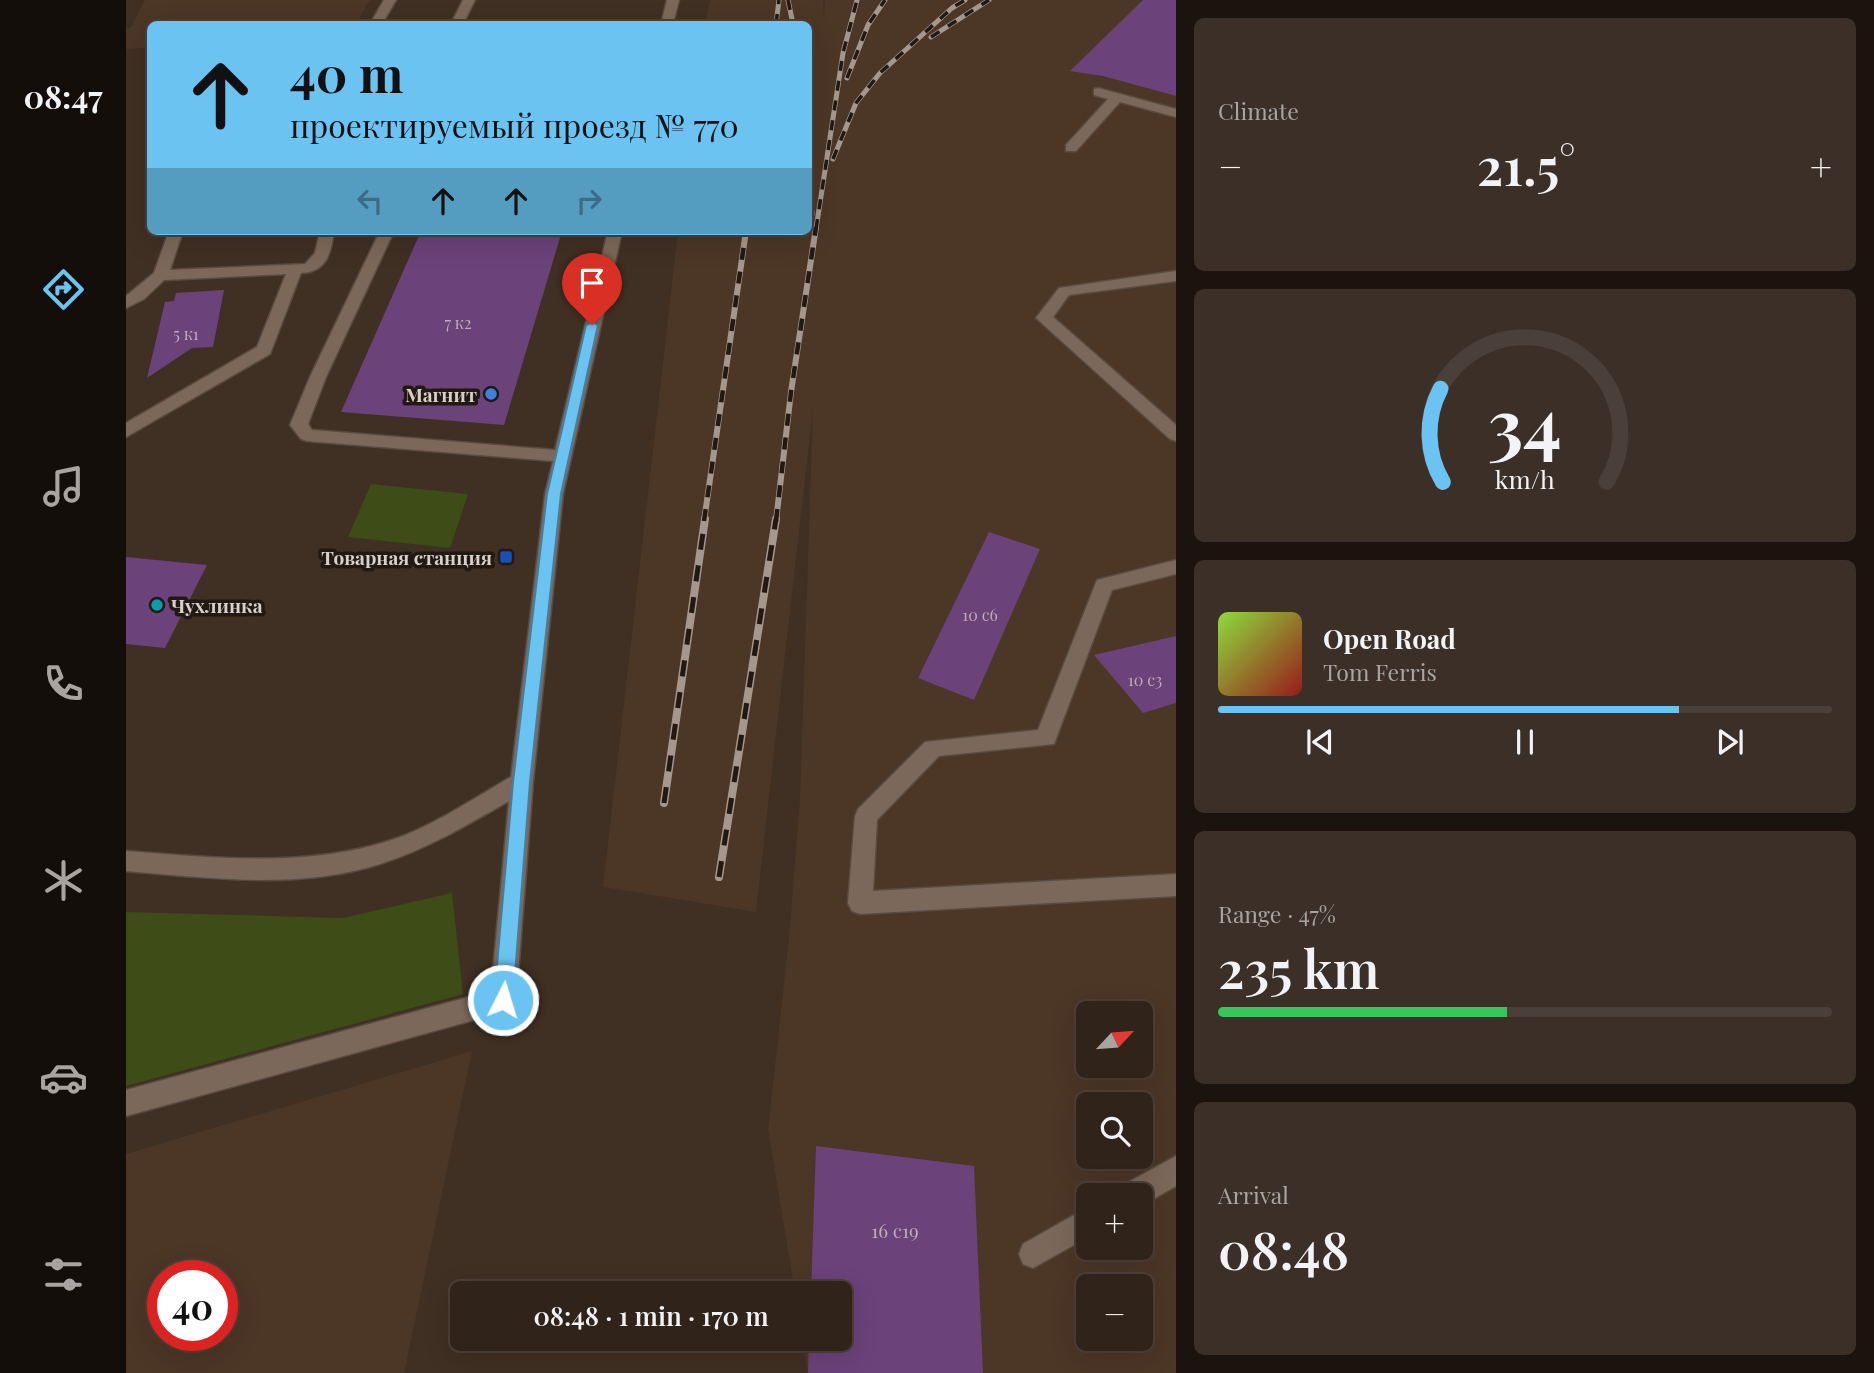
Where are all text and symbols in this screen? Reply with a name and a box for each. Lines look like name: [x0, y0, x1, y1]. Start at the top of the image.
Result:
text: 40 m: [290, 40, 403, 105]
icon: ahead: [175, 49, 266, 140]
text: 08:47: [24, 74, 102, 117]
text: Climate: [1218, 95, 1299, 126]
text: проектируемый проезд № 770: [290, 103, 739, 146]
text: 21.5°: [1477, 130, 1576, 199]
text: −: [1218, 140, 1243, 191]
text: +: [1810, 140, 1832, 191]
icon: left: [351, 182, 389, 220]
icon: ahead: [424, 182, 462, 220]
icon: ahead: [497, 182, 535, 220]
icon: right: [570, 182, 608, 220]
pin: [562, 253, 622, 325]
icon: arrive: [573, 264, 611, 302]
icon: directions: [39, 265, 88, 314]
house number: 7 к2: [444, 312, 472, 333]
house number: 5 к1: [173, 323, 199, 344]
text: 34: [1488, 373, 1562, 470]
place label: Магнит: [405, 381, 477, 407]
marker: Магнит: [483, 386, 499, 402]
text: km/h: [1495, 461, 1555, 494]
icon: music: [39, 462, 88, 511]
place label: Товарная станция: [321, 544, 492, 570]
marker: Товарная станция: [498, 549, 514, 565]
place label: Чухлинка: [171, 592, 263, 618]
marker: Чухлинка: [149, 597, 165, 613]
house number: 10 с6: [962, 604, 998, 625]
text: Open Road: [1323, 621, 1456, 656]
text: Tom Ferris: [1323, 656, 1437, 687]
icon: phone: [39, 659, 88, 708]
house number: 10 с3: [1128, 669, 1162, 690]
icon: previous: [1301, 723, 1339, 761]
icon: pause: [1506, 723, 1544, 761]
icon: next: [1711, 723, 1749, 761]
icon: climate: [39, 856, 88, 905]
text: Range · 47%: [1218, 898, 1336, 929]
text: 235 km: [1218, 933, 1380, 1002]
position arrow: [466, 963, 540, 1037]
north arrow: [1076, 1001, 1153, 1078]
map controls: [1076, 1001, 1153, 1351]
icon: car: [39, 1053, 88, 1102]
button: search: [1076, 1092, 1153, 1169]
text: Arrival: [1218, 1179, 1289, 1210]
button: +: [1076, 1183, 1153, 1260]
text: 08:48: [1218, 1214, 1349, 1283]
house number: 16 с19: [871, 1217, 919, 1243]
icon: filters: [39, 1250, 88, 1299]
speed limit sign: 40: [147, 1260, 238, 1351]
button: −: [1076, 1274, 1153, 1351]
text: 08:48 · 1 min · 170 m: [533, 1298, 769, 1333]

